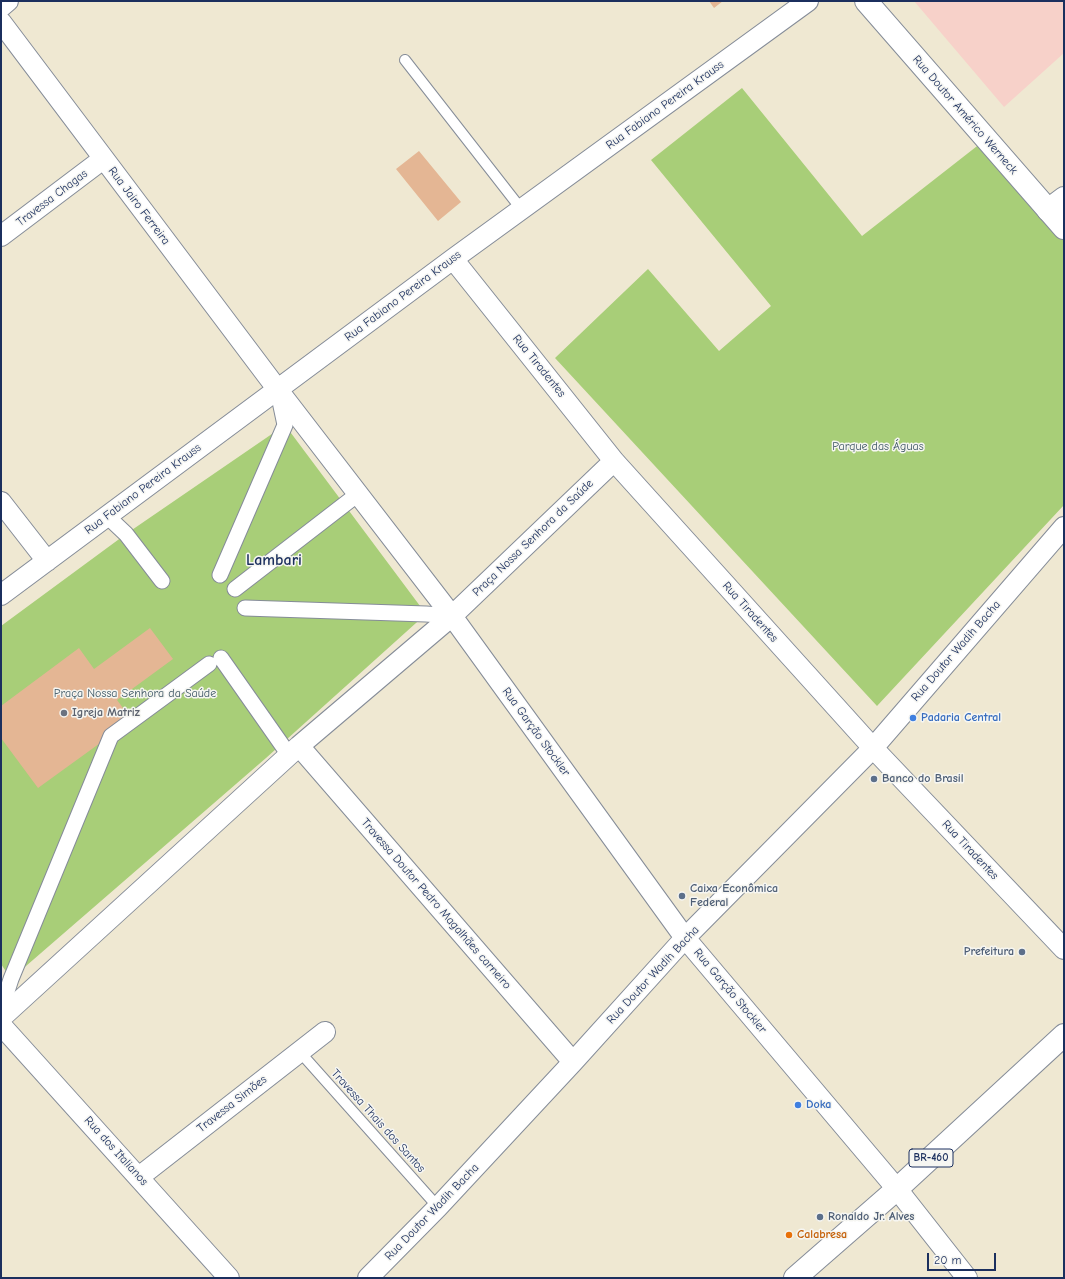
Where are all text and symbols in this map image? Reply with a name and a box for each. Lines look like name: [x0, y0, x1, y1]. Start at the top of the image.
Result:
street label: Rua Doutor Américo Werneck: [909, 53, 1021, 177]
street label: Rua Fabiano Pereira Krauss: [603, 57, 727, 153]
street label: Rua Jairo Ferreira: [105, 164, 173, 248]
street label: Travessa Chagas: [14, 167, 90, 229]
street label: Rua Fabiano Pereira Krauss: [342, 248, 464, 344]
street label: Rua Tiradentes: [509, 332, 569, 400]
park label: Parque das Águas: [832, 440, 924, 454]
street label: Rua Fabiano Pereira Krauss: [82, 441, 204, 537]
street label: Praça Nossa Senhora da Saúde: [470, 476, 596, 600]
district label: Lambari: [246, 550, 302, 570]
street label: Rua Tiradentes: [719, 579, 781, 645]
street label: Rua Doutor Wadih Bacha: [908, 598, 1004, 704]
street label: Rua Garção Stockler: [499, 685, 573, 779]
park label: Praça Nossa Senhora da Saúde: [54, 687, 216, 701]
place label: Igreja Matriz: [72, 706, 140, 720]
marker: Igreja Matriz: [59, 708, 69, 718]
place label: Padaria Central: [921, 711, 1001, 725]
marker: Padaria Central: [908, 713, 918, 723]
place label: Banco do Brasil: [882, 772, 964, 786]
marker: Banco do Brasil: [869, 774, 879, 784]
street label: Travessa Doutor Pedro Magalhães carneiro: [358, 816, 514, 992]
street label: Rua Tiradentes: [939, 817, 1001, 883]
place label: Caixa Econômica Federal: [690, 882, 778, 910]
marker: Caixa Econômica Federal: [677, 891, 687, 901]
street label: Rua Doutor Wadih Bacha: [604, 923, 702, 1027]
place label: Prefeitura: [964, 945, 1014, 959]
street label: Rua Garção Stockler: [690, 946, 770, 1036]
marker: Prefeitura: [1017, 947, 1027, 957]
street label: Travessa Thais dos Santos: [328, 1066, 428, 1176]
street label: Travessa Simões: [194, 1072, 270, 1136]
place label: Doka: [806, 1098, 831, 1112]
marker: Doka: [793, 1100, 803, 1110]
street label: Rua dos Italianos: [81, 1113, 151, 1189]
road number: BR-460: [909, 1149, 953, 1167]
street label: Rua Doutor Wadih Bacha: [382, 1161, 482, 1263]
place label: Ronaldo Jr. Alves: [828, 1210, 914, 1224]
marker: Ronaldo Jr. Alves: [815, 1212, 825, 1222]
place label: Calabresa: [797, 1228, 847, 1242]
marker: Calabresa: [784, 1230, 794, 1240]
scale bar: [929, 1245, 998, 1271]
text: 20 m: [934, 1253, 962, 1267]

